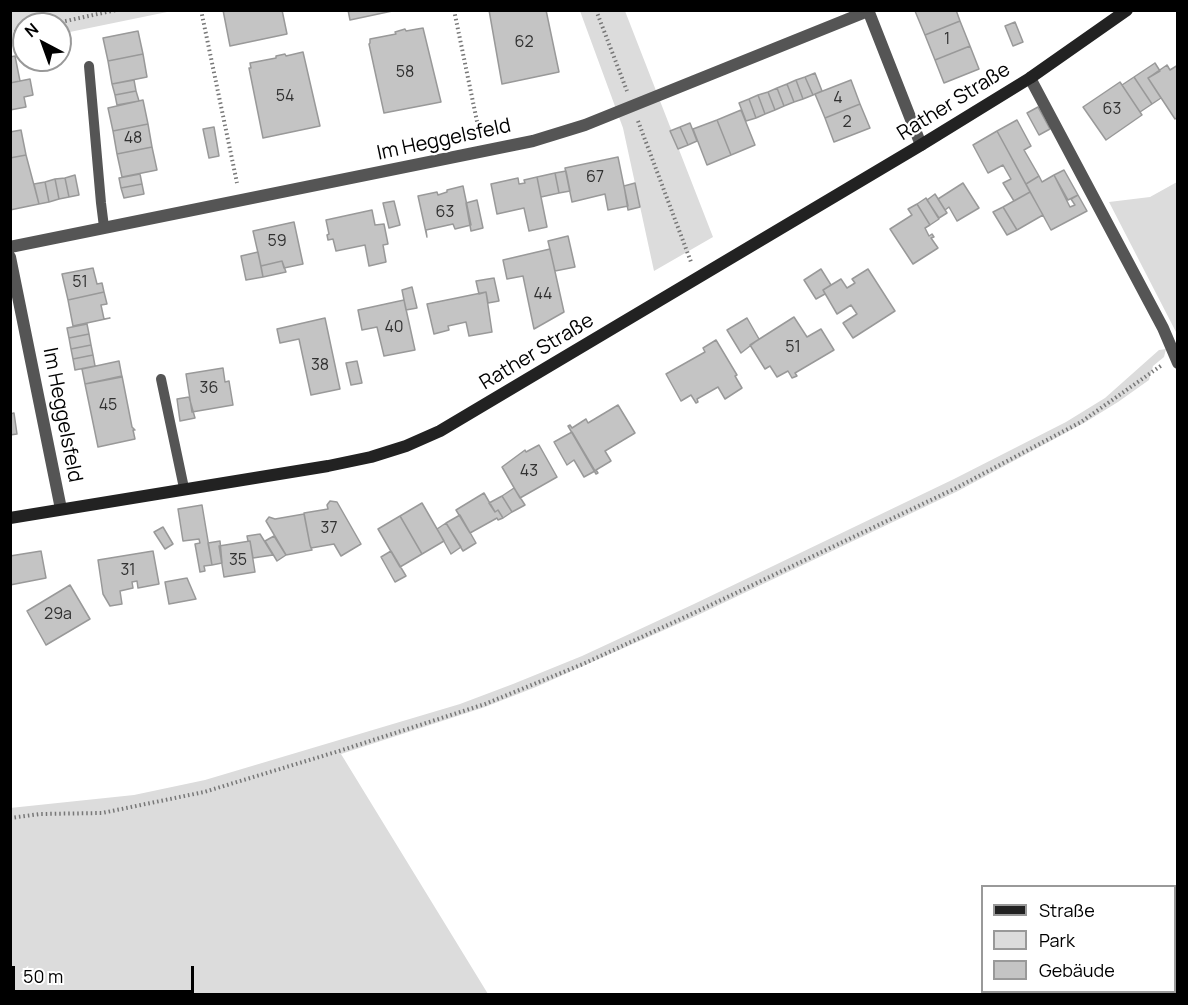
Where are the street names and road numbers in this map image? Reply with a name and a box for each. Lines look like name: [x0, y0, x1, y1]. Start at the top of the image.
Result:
street label: Rather Straße: [893, 58, 1015, 146]
street label: Im Heggelsfeld: [375, 114, 513, 166]
street label: Rather Straße: [476, 309, 598, 395]
street label: Im Heggelsfeld: [37, 346, 87, 484]

